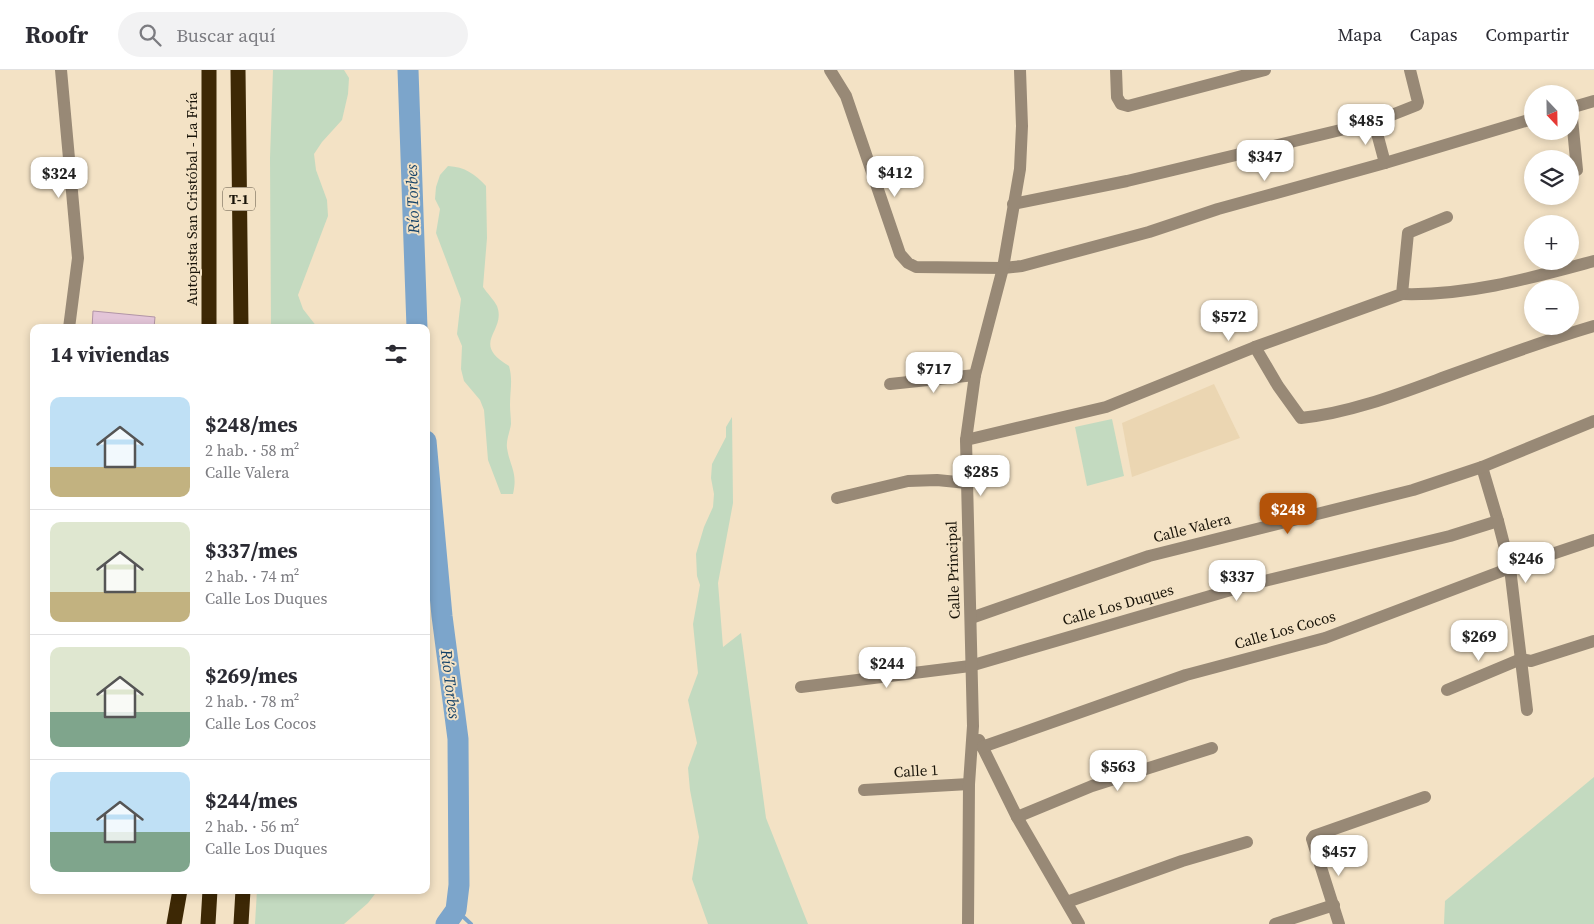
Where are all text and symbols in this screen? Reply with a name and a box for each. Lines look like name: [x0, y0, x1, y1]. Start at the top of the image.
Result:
search box: [118, 12, 468, 57]
text: Roofr: [25, 18, 88, 51]
icon: search: [136, 21, 164, 49]
text: Buscar aquí: [176, 22, 275, 48]
text: Mapa: [1337, 22, 1382, 47]
text: Capas: [1410, 22, 1457, 47]
text: Compartir: [1485, 22, 1569, 47]
north arrow: [1524, 85, 1579, 140]
map controls: [1524, 85, 1579, 335]
street label: Autopista San Cristóbal - La Fría: [181, 92, 202, 306]
pin: $485: [1336, 104, 1396, 146]
text: $485: [1349, 109, 1383, 131]
pin: $347: [1235, 140, 1295, 182]
text: $347: [1248, 145, 1282, 167]
button: layers: [1524, 150, 1579, 205]
pin: $324: [29, 156, 89, 199]
pin: $412: [865, 156, 925, 198]
text: $412: [878, 161, 912, 183]
text: $324: [42, 162, 76, 184]
water label: Río Torbes: [400, 164, 424, 235]
road number: T-1: [223, 188, 255, 210]
button: +: [1524, 215, 1579, 270]
button: −: [1524, 280, 1579, 335]
pin: $572: [1199, 300, 1259, 342]
text: $572: [1212, 305, 1246, 327]
text: 14 viviendas: [50, 340, 169, 369]
icon: filters: [382, 340, 410, 368]
pin: $717: [904, 352, 964, 394]
text: $717: [917, 357, 951, 379]
text: $248/mes: [205, 410, 298, 439]
icon: home: [90, 417, 150, 477]
text: 2 hab. · 58 m²: [205, 439, 299, 461]
pin: $285: [951, 454, 1011, 497]
text: $285: [964, 460, 998, 482]
text: Calle Valera: [205, 461, 290, 483]
pin: $248: [1258, 492, 1318, 535]
text: $248: [1271, 498, 1305, 520]
street label: Calle Valera: [1151, 508, 1233, 547]
street label: Calle Principal: [940, 520, 965, 619]
text: $337/mes: [205, 536, 298, 565]
icon: home: [90, 542, 150, 602]
pin: $246: [1496, 542, 1556, 584]
text: $246: [1509, 547, 1543, 569]
pin: $337: [1207, 560, 1267, 602]
text: 2 hab. · 74 m²: [205, 565, 299, 587]
text: $337: [1220, 565, 1254, 587]
street label: Calle Los Duques: [1060, 579, 1176, 630]
text: Calle Los Duques: [205, 587, 327, 609]
street label: Calle Los Cocos: [1232, 605, 1338, 654]
pin: $269: [1449, 620, 1509, 662]
text: $269: [1462, 625, 1496, 647]
pin: $244: [857, 646, 917, 689]
water label: Río Torbes: [436, 647, 466, 720]
text: $244: [870, 652, 904, 674]
text: $269/mes: [205, 661, 298, 690]
icon: home: [90, 667, 150, 727]
text: 2 hab. · 78 m²: [205, 690, 299, 712]
text: Calle Los Cocos: [205, 712, 316, 734]
pin: $563: [1088, 750, 1148, 792]
text: $563: [1101, 755, 1135, 777]
street label: Calle 1: [893, 759, 939, 782]
text: $244/mes: [205, 786, 298, 815]
icon: home: [90, 792, 150, 852]
text: 2 hab. · 56 m²: [205, 815, 299, 837]
pin: $457: [1309, 834, 1369, 877]
text: Calle Los Duques: [205, 837, 327, 859]
text: $457: [1322, 840, 1356, 862]

